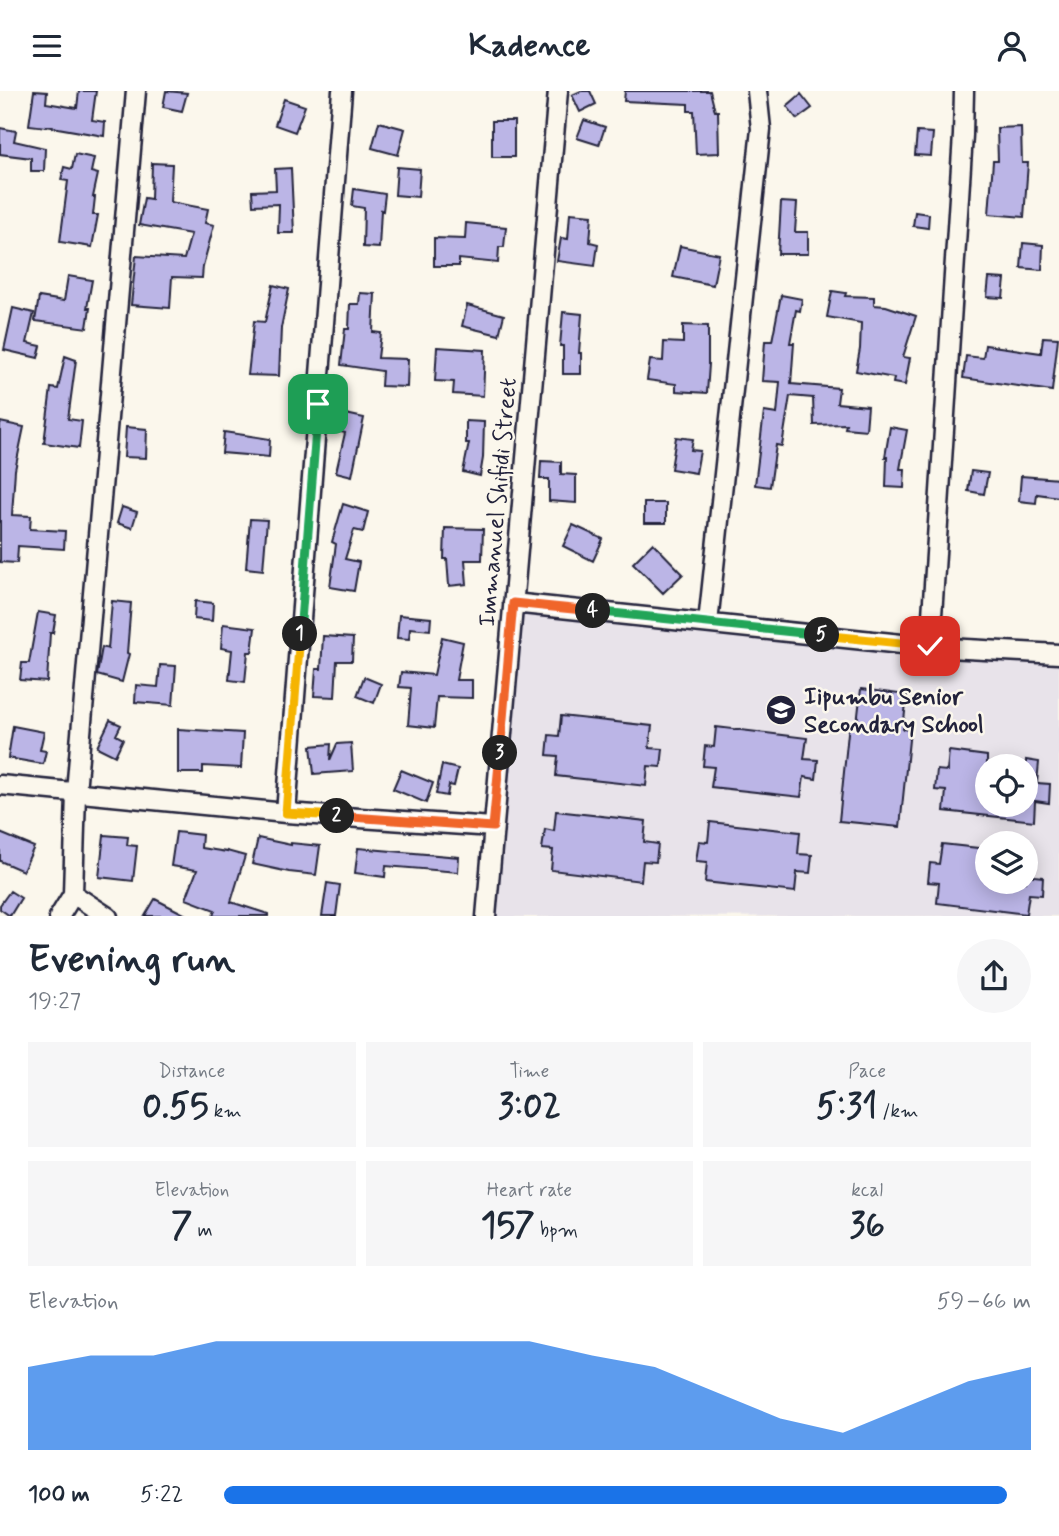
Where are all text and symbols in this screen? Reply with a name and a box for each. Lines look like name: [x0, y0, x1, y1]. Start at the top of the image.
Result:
text: Kadence: [469, 25, 590, 67]
icon: menu: [28, 27, 66, 65]
icon: person: [993, 27, 1031, 65]
pin: [288, 374, 348, 434]
street label: Immanuel Shifidi Street: [472, 376, 525, 628]
icon: arrive: [299, 385, 337, 423]
pin: 4: [576, 594, 610, 629]
text: 4: [587, 598, 598, 623]
pin: [900, 616, 960, 676]
pin: 1: [282, 617, 318, 651]
pin: 5: [804, 617, 840, 653]
text: 1: [295, 621, 304, 646]
text: 5: [816, 622, 827, 647]
icon: check: [911, 627, 949, 665]
place label: Iipumbu Senior Secondary School: [804, 682, 984, 741]
school or university icon: Iipumbu Senior Secondary School: [764, 693, 798, 727]
pin: 3: [482, 735, 518, 771]
text: 3: [495, 740, 504, 765]
map controls: [975, 754, 1038, 894]
button: locate: [975, 754, 1038, 817]
pin: 2: [320, 799, 354, 833]
text: 2: [332, 803, 341, 828]
button: layers: [975, 831, 1038, 894]
text: Evening run: [28, 936, 235, 985]
button: share: [957, 939, 1031, 1013]
text: 19:27: [28, 987, 81, 1017]
text: Distance: [158, 1059, 225, 1084]
text: Time: [510, 1059, 549, 1084]
text: Pace: [848, 1059, 886, 1084]
text: 0.55: [142, 1084, 209, 1130]
text: 3:02: [498, 1084, 561, 1130]
text: 5:31: [816, 1084, 877, 1130]
text: km: [209, 1099, 242, 1124]
text: /km: [877, 1099, 918, 1124]
text: Elevation: [154, 1178, 229, 1203]
text: Heart rate: [487, 1178, 572, 1203]
text: kcal: [851, 1178, 883, 1203]
text: 7: [171, 1203, 192, 1249]
text: 157: [481, 1203, 535, 1249]
text: 36: [850, 1203, 885, 1249]
text: m: [192, 1218, 213, 1243]
text: bpm: [535, 1218, 578, 1243]
text: Elevation: [28, 1287, 119, 1317]
text: 59–66 m: [937, 1287, 1031, 1317]
text: 100 m: [28, 1480, 90, 1510]
text: 5:22: [140, 1480, 183, 1510]

